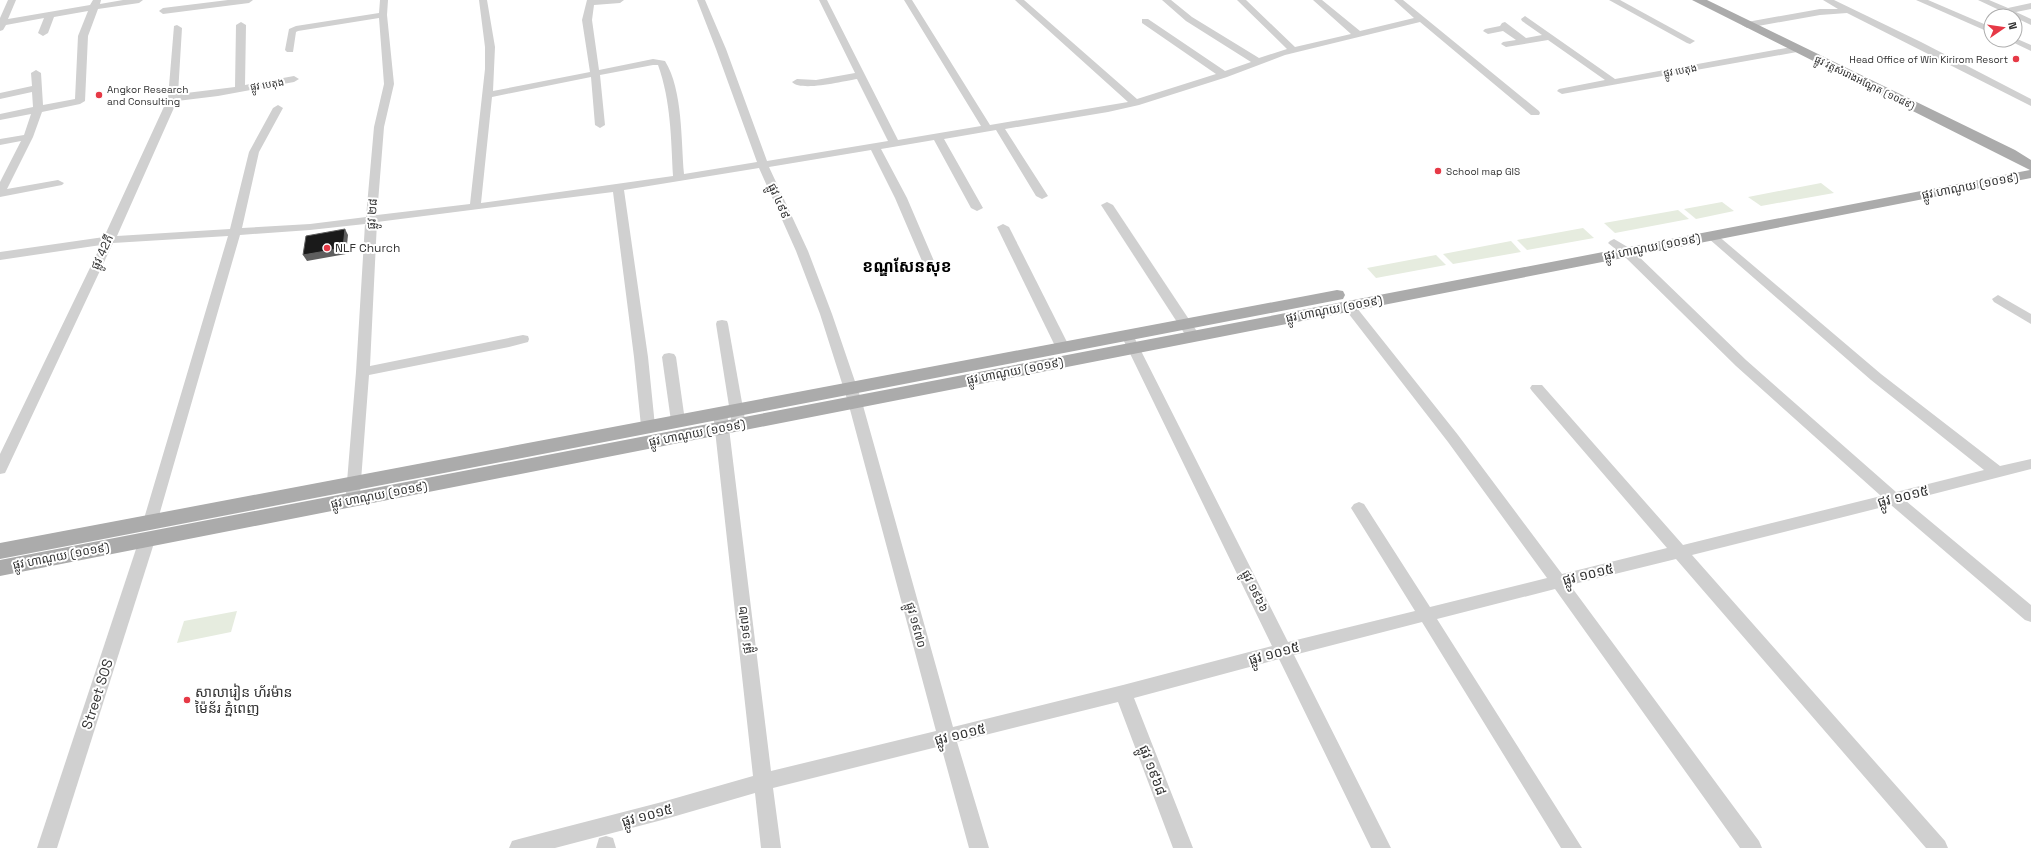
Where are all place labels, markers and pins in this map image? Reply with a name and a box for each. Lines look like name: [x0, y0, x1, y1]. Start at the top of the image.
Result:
place label: Head Office of Win Kirirom Resort: [1849, 53, 2008, 66]
marker: Head Office of Win Kirirom Resort: [2011, 54, 2021, 64]
place label: Angkor Research and Consulting: [107, 83, 188, 108]
marker: Angkor Research and Consulting: [94, 90, 104, 100]
place label: School map GIS: [1446, 165, 1520, 178]
marker: School map GIS: [1433, 166, 1443, 176]
place label: NLF Church: [335, 240, 400, 256]
marker: NLF Church: [322, 243, 332, 253]
place label: សាលារៀន ហ័រម៉ាន ម៉ៃន័រ ភ្នំពេញ: [195, 683, 292, 717]
marker: សាលារៀន ហ័រម៉ាន ម៉ៃន័រ ភ្នំពេញ: [182, 695, 192, 705]

